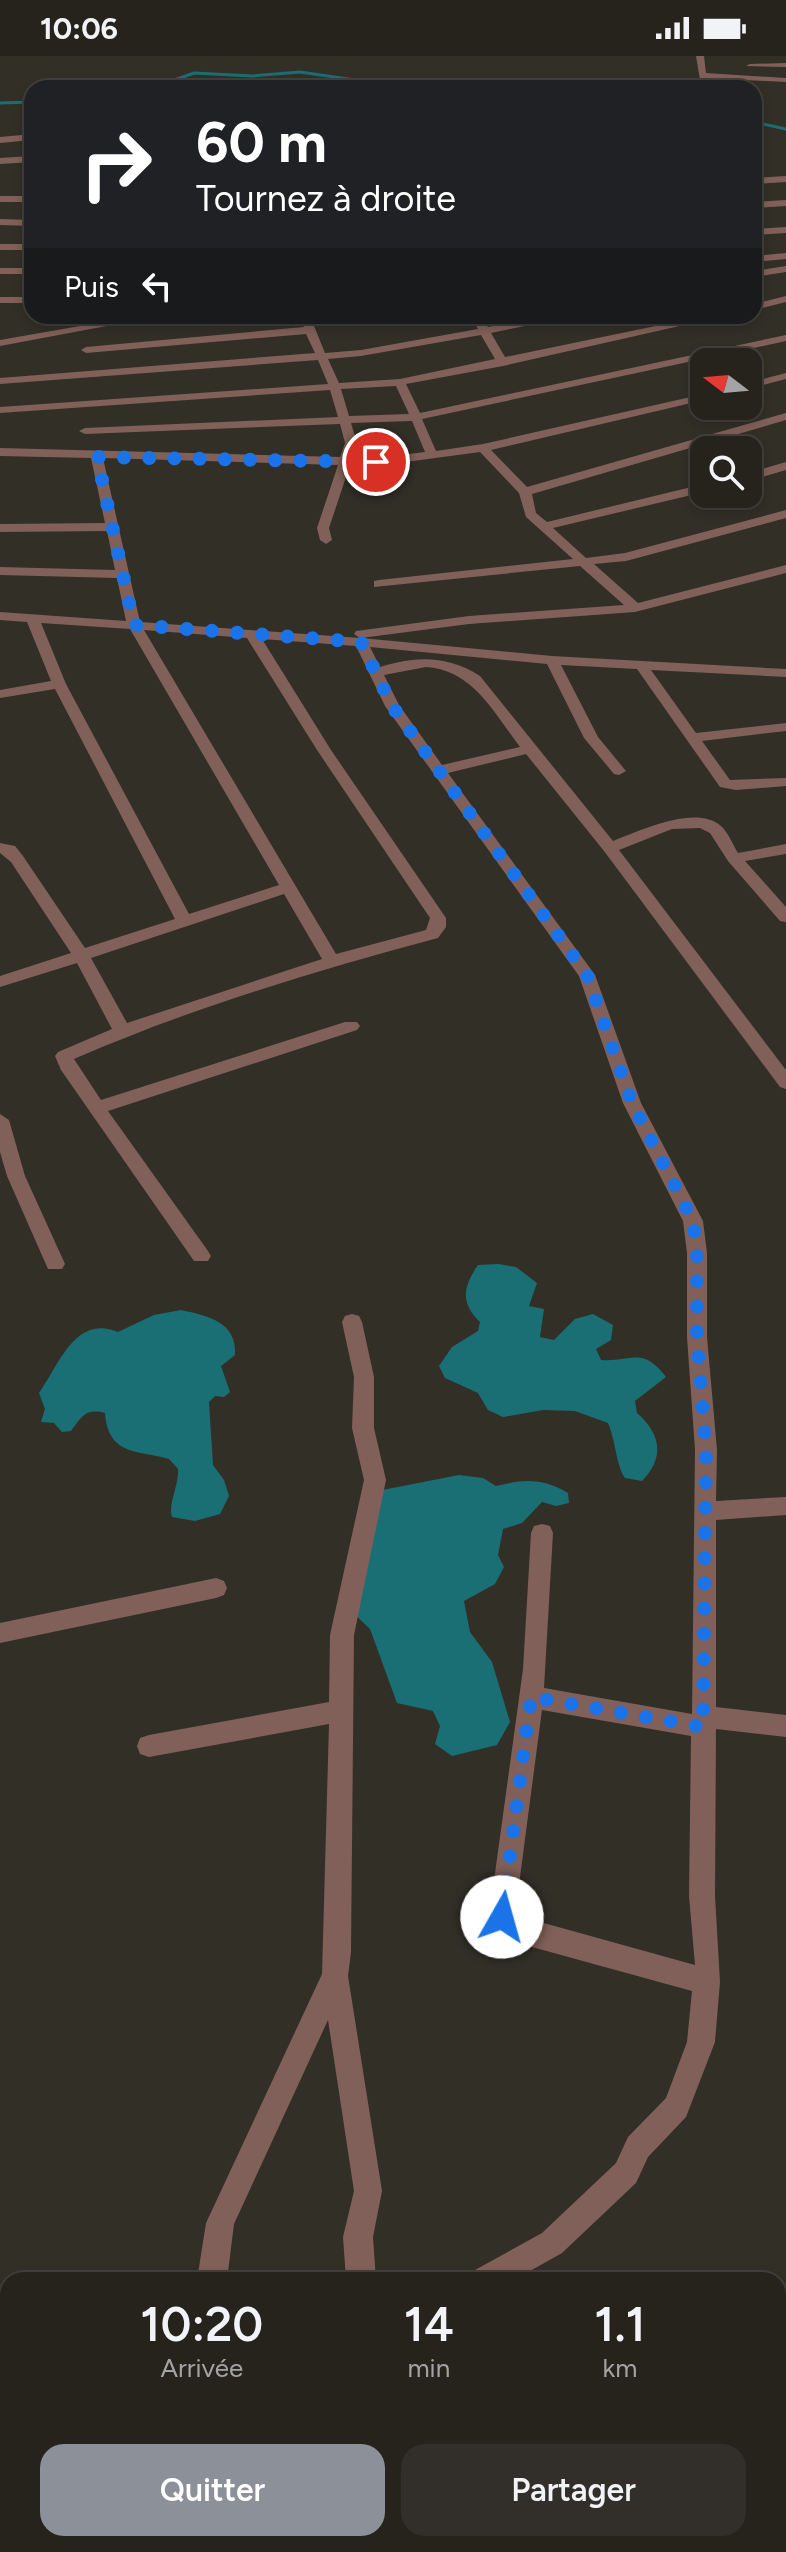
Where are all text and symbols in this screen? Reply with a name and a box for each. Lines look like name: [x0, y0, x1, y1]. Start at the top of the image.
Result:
text: 10:06: [40, 10, 118, 47]
text: 60 m: [196, 109, 327, 176]
icon: right: [64, 112, 168, 216]
text: Tournez à droite: [196, 177, 456, 220]
icon: left: [135, 264, 179, 308]
text: Puis: [64, 268, 119, 305]
north arrow: [690, 348, 762, 420]
map controls: [690, 348, 762, 508]
pin: [342, 428, 410, 496]
button: search: [690, 436, 762, 508]
icon: arrive: [354, 440, 398, 484]
position arrow: [460, 1875, 544, 1959]
text: 10:20: [140, 2295, 263, 2353]
text: 14: [404, 2295, 454, 2353]
text: 1.1: [594, 2295, 646, 2353]
text: Arrivée: [160, 2352, 243, 2384]
text: min: [407, 2352, 450, 2384]
text: km: [603, 2352, 637, 2384]
button: Quitter: [40, 2444, 385, 2536]
button: Partager: [401, 2444, 746, 2536]

